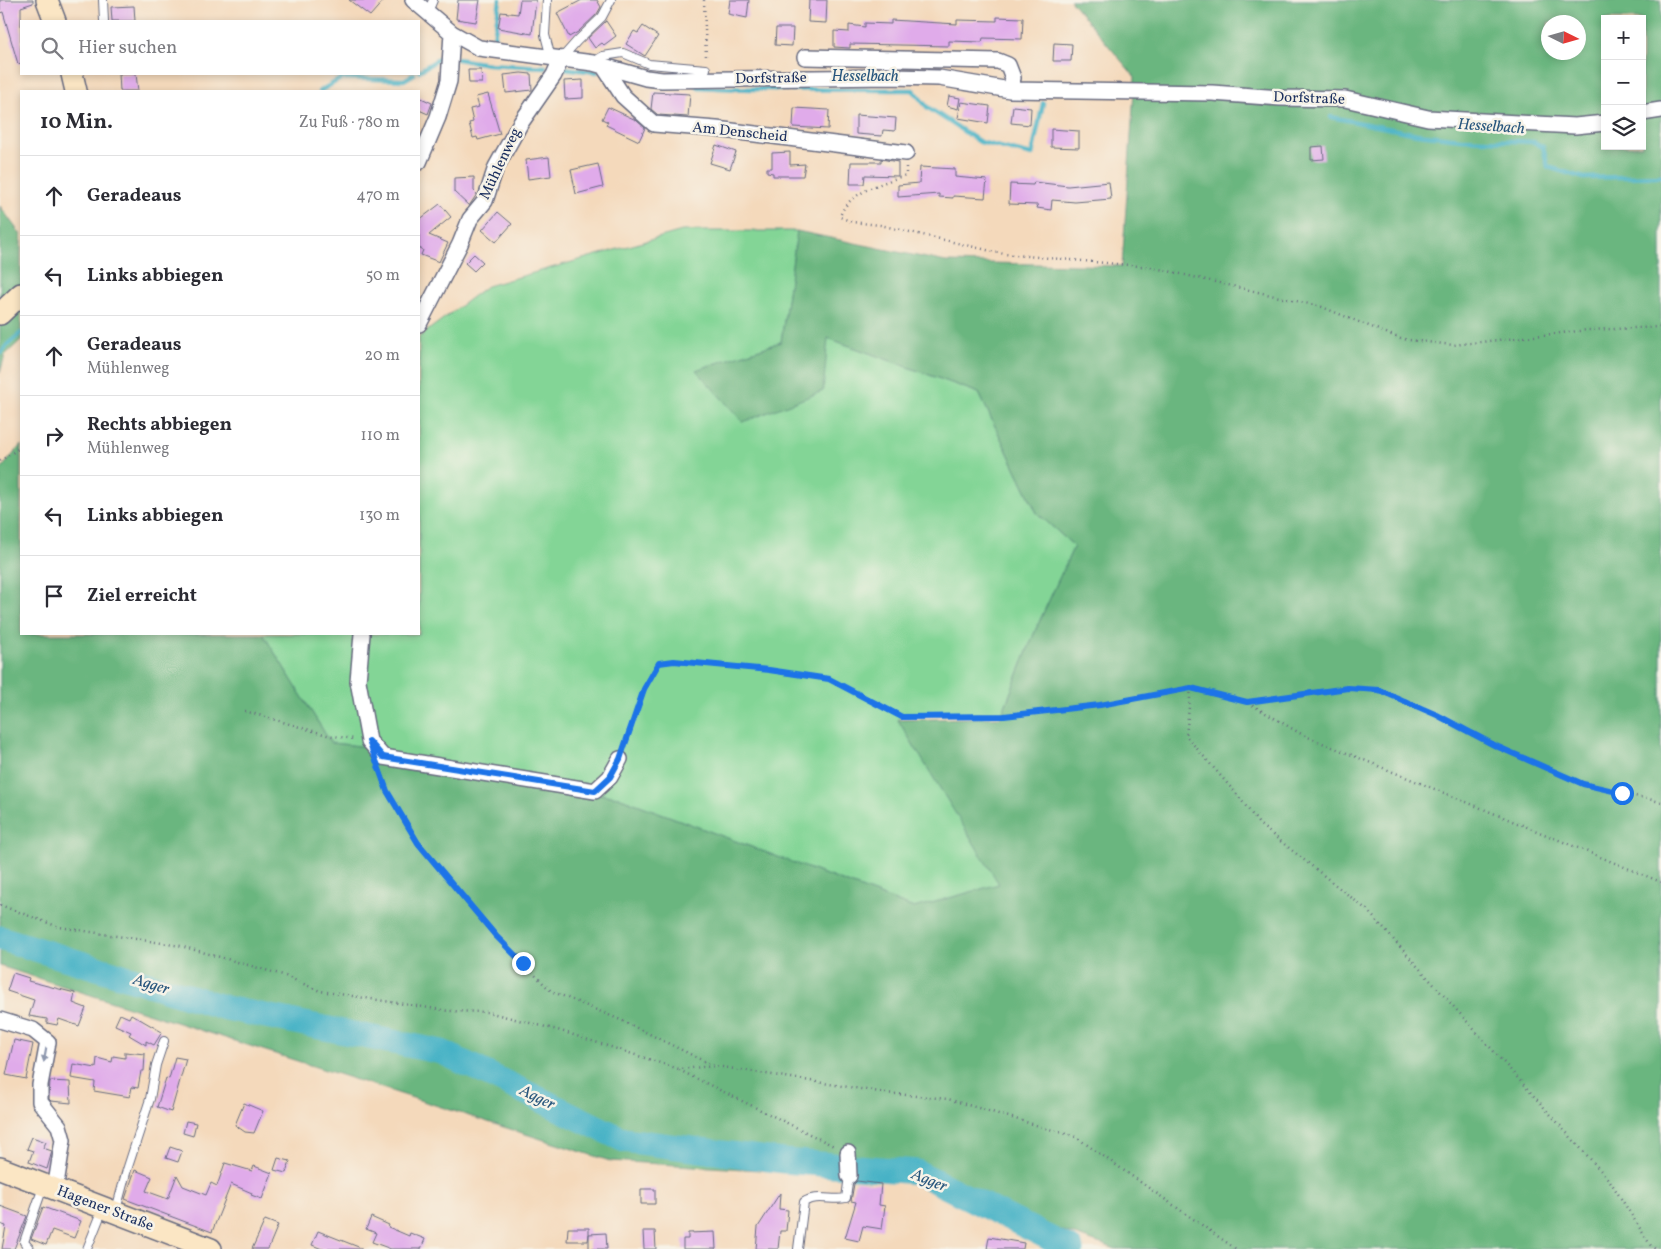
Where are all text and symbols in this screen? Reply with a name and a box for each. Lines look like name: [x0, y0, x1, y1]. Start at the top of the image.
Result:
north arrow: [1541, 15, 1586, 60]
map controls: [1601, 15, 1646, 150]
button: +: [1601, 15, 1646, 60]
search box: [20, 20, 420, 75]
icon: search: [38, 34, 66, 62]
text: Hier suchen: [78, 35, 177, 61]
button: −: [1601, 60, 1646, 105]
water label: Hesselbach: [831, 66, 899, 88]
street label: Dorfstraße: [735, 68, 807, 90]
street label: Dorfstraße: [1273, 87, 1345, 111]
button: layers: [1601, 105, 1646, 150]
text: 10 Min.: [40, 108, 113, 137]
text: Zu Fuß · 780 m: [299, 112, 400, 134]
water label: Hesselbach: [1457, 114, 1525, 140]
street label: Am Denscheid: [691, 118, 789, 148]
street label: Mühlenweg: [475, 124, 527, 203]
icon: ahead: [40, 182, 68, 210]
text: Geradeaus: [87, 183, 182, 209]
text: 470 m: [356, 185, 400, 207]
icon: left: [40, 262, 68, 290]
text: Links abbiegen: [87, 263, 224, 289]
text: 50 m: [366, 265, 400, 287]
text: Geradeaus: [87, 332, 182, 358]
icon: ahead: [40, 342, 68, 370]
text: 20 m: [365, 345, 400, 367]
text: Mühlenweg: [87, 358, 169, 380]
text: Rechts abbiegen: [87, 412, 232, 438]
icon: right: [40, 422, 68, 450]
text: 110 m: [361, 425, 400, 447]
text: Mühlenweg: [87, 438, 169, 460]
icon: left: [40, 502, 68, 530]
text: Links abbiegen: [87, 503, 224, 529]
text: 130 m: [359, 505, 400, 527]
icon: arrive: [40, 582, 68, 610]
text: Ziel erreicht: [87, 583, 197, 609]
route start: [1611, 782, 1634, 805]
route end: [512, 952, 535, 975]
water label: Agger: [129, 969, 173, 1001]
one-way arrow: [41, 1047, 49, 1063]
water label: Agger: [515, 1080, 559, 1116]
water label: Agger: [907, 1164, 951, 1198]
street label: Hagener Straße: [53, 1181, 157, 1237]

